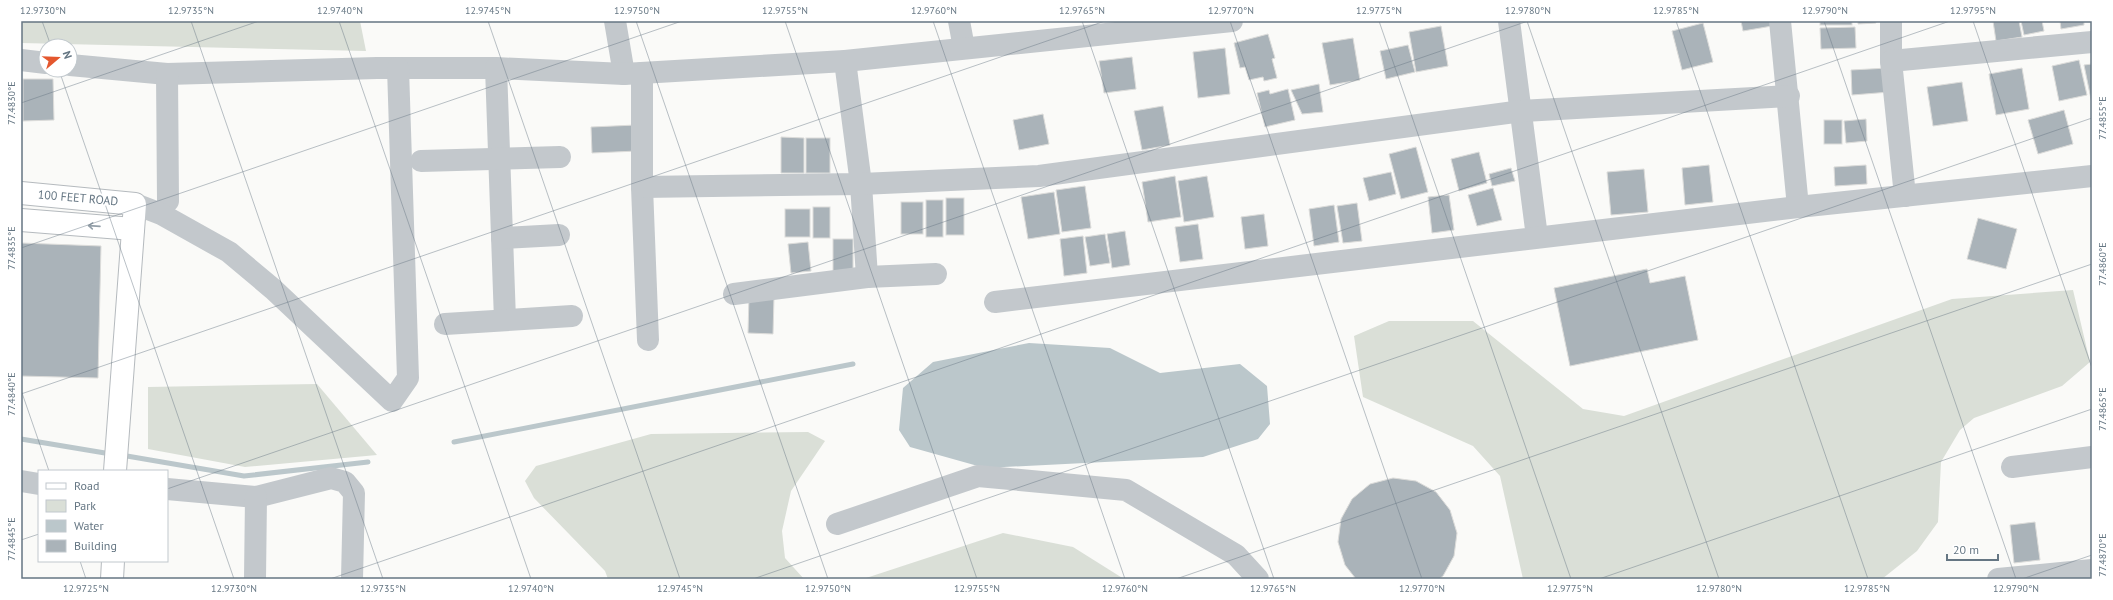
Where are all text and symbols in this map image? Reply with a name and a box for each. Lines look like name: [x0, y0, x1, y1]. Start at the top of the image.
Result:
text: 12.9730°N: [20, 4, 66, 17]
text: 12.9735°N: [168, 4, 214, 17]
text: 12.9740°N: [317, 4, 363, 17]
text: 12.9745°N: [465, 4, 511, 17]
text: 12.9750°N: [614, 4, 660, 17]
text: 12.9755°N: [762, 4, 808, 17]
text: 12.9760°N: [911, 4, 957, 17]
text: 12.9765°N: [1059, 4, 1105, 17]
text: 12.9770°N: [1208, 4, 1254, 17]
text: 12.9775°N: [1356, 4, 1402, 17]
text: 12.9780°N: [1505, 4, 1551, 17]
text: 12.9785°N: [1653, 4, 1699, 17]
text: 12.9790°N: [1802, 4, 1848, 17]
text: 12.9795°N: [1950, 4, 1996, 17]
north arrow: [38, 38, 78, 78]
text: N: [60, 49, 75, 60]
text: 77.4830°E: [5, 81, 18, 125]
text: 77.4855°E: [2096, 96, 2109, 140]
street label: 100 FEET ROAD: [37, 187, 119, 209]
one-way arrow: [88, 223, 101, 230]
text: 77.4835°E: [5, 226, 18, 270]
text: 77.4860°E: [2096, 242, 2109, 286]
text: 77.4840°E: [5, 372, 18, 416]
text: 77.4865°E: [2096, 387, 2109, 431]
legend: [38, 470, 168, 562]
text: Road: [74, 478, 99, 493]
text: Park: [74, 498, 96, 513]
text: 77.4845°E: [5, 517, 18, 561]
text: Water: [74, 518, 104, 533]
text: 77.4870°E: [2096, 533, 2109, 577]
scale bar: [1947, 536, 1998, 562]
text: Building: [74, 538, 117, 553]
text: 20 m: [1953, 542, 1979, 557]
text: 12.9725°N: [63, 582, 109, 595]
text: 12.9730°N: [211, 582, 257, 595]
text: 12.9735°N: [360, 582, 406, 595]
text: 12.9740°N: [508, 582, 554, 595]
text: 12.9745°N: [657, 582, 703, 595]
text: 12.9750°N: [805, 582, 851, 595]
text: 12.9755°N: [954, 582, 1000, 595]
text: 12.9760°N: [1102, 582, 1148, 595]
text: 12.9765°N: [1250, 582, 1296, 595]
text: 12.9770°N: [1399, 582, 1445, 595]
text: 12.9775°N: [1547, 582, 1593, 595]
text: 12.9780°N: [1696, 582, 1742, 595]
text: 12.9785°N: [1844, 582, 1890, 595]
text: 12.9790°N: [1993, 582, 2039, 595]

